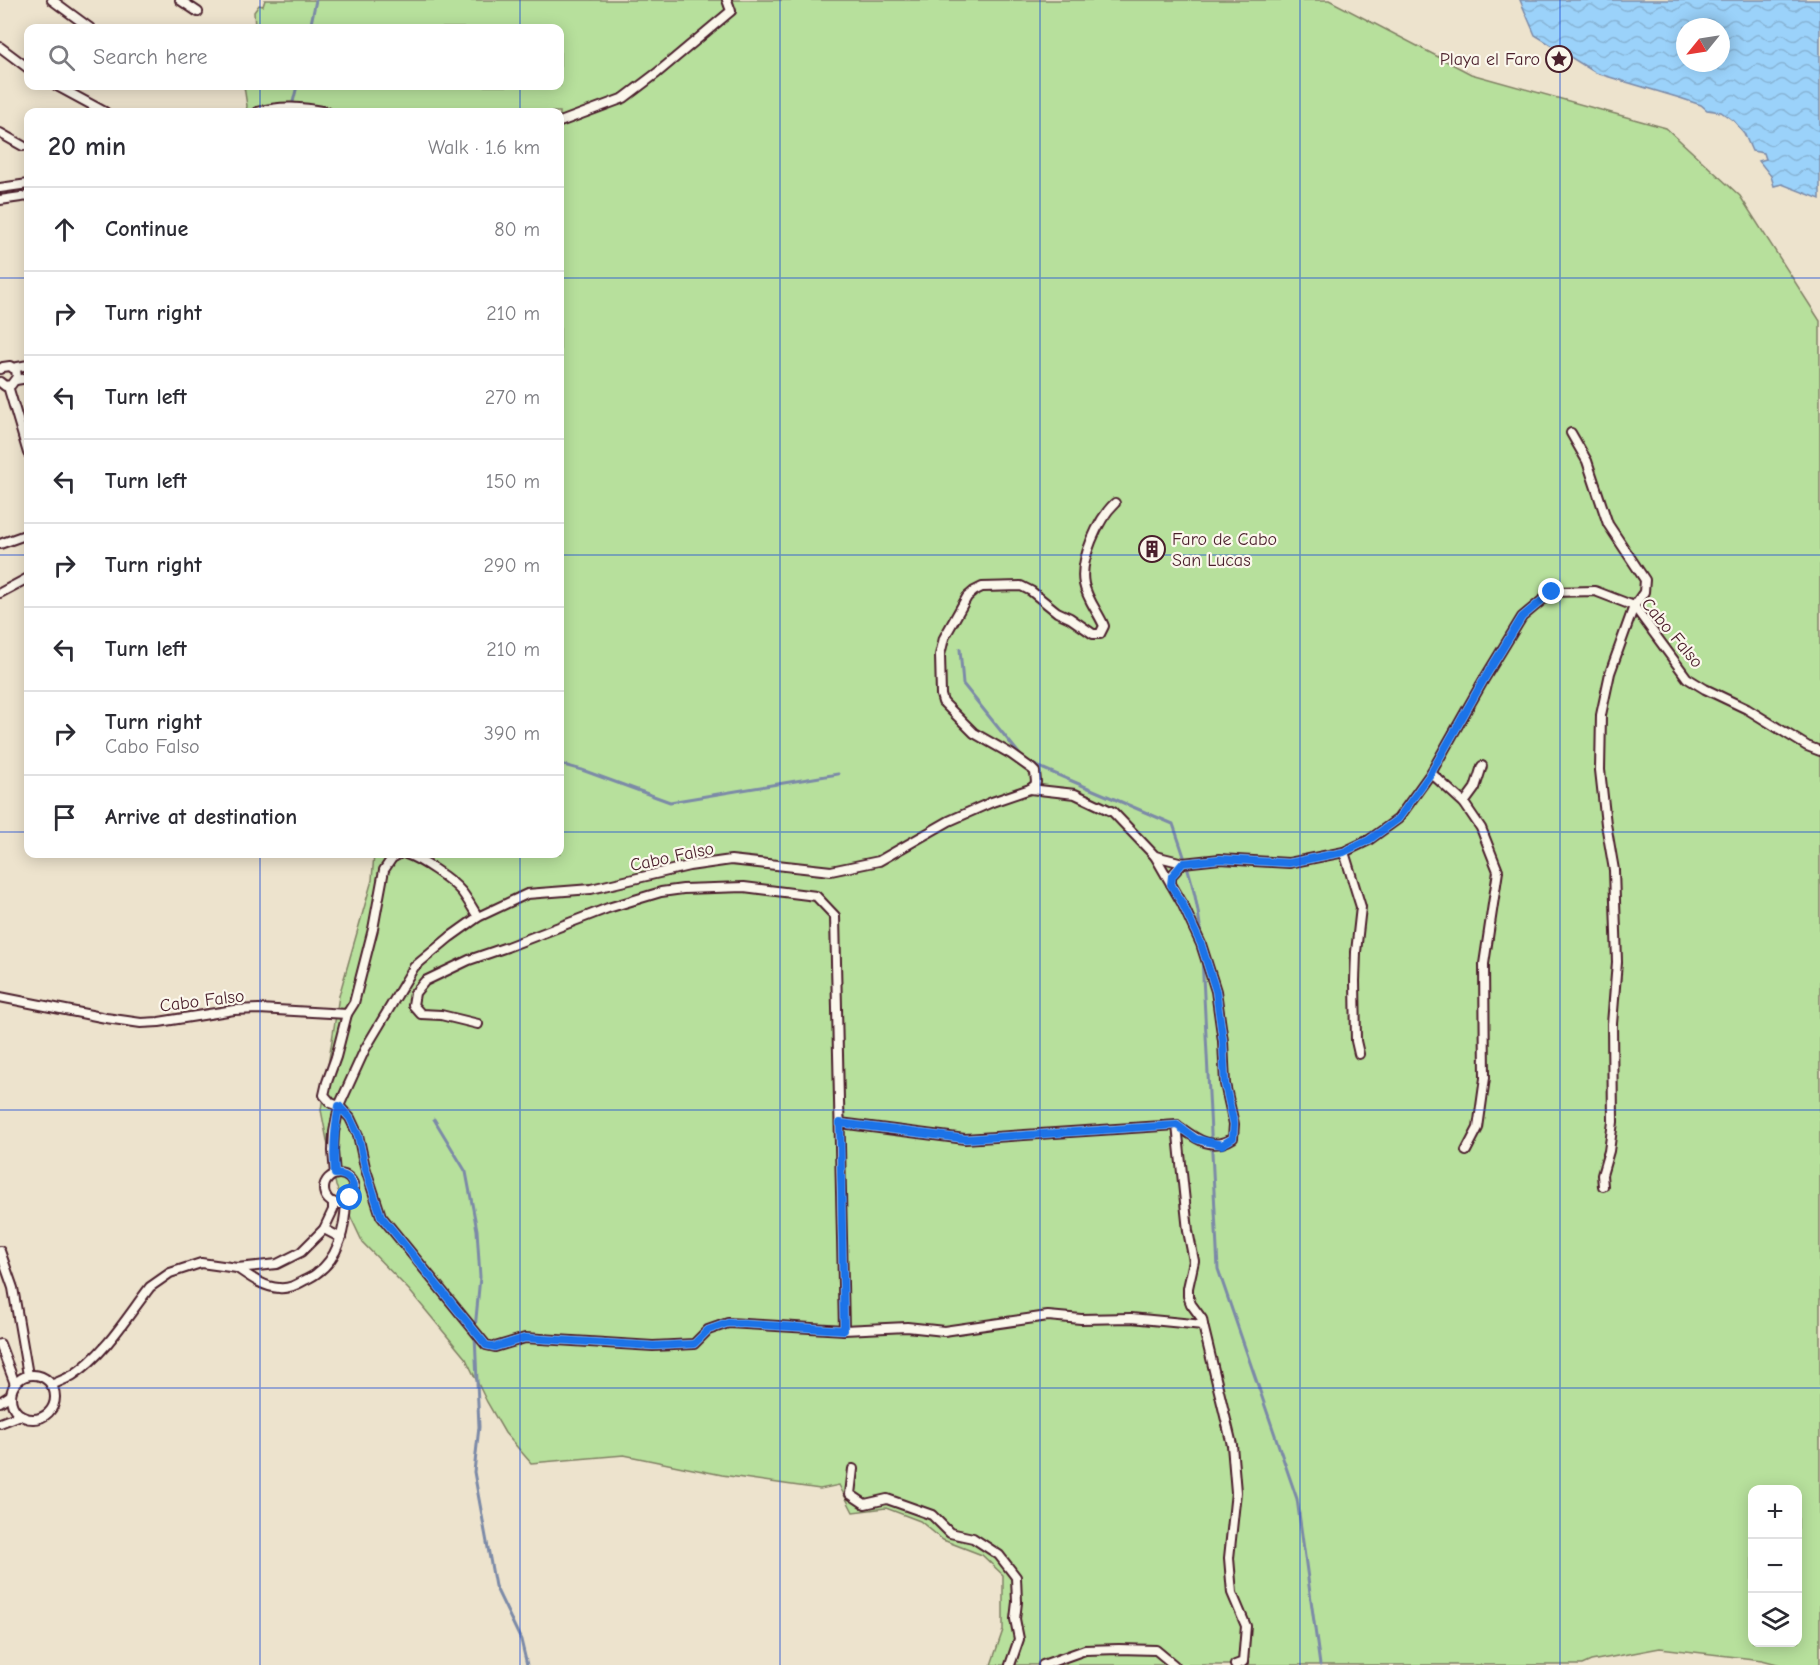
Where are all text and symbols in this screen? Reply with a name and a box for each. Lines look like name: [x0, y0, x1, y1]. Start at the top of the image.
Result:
north arrow: [1676, 18, 1730, 72]
search box: [24, 24, 564, 90]
icon: search: [45, 41, 78, 74]
text: Search here: [93, 44, 208, 70]
place icon: Playa el Faro: [1544, 44, 1574, 74]
place label: Playa el Faro: [1440, 49, 1540, 70]
text: 20 min: [48, 132, 126, 162]
text: Walk · 1.6 km: [428, 136, 540, 159]
icon: ahead: [48, 213, 81, 246]
text: Continue: [105, 216, 188, 242]
text: 80 m: [494, 218, 540, 241]
icon: right: [48, 297, 81, 330]
text: Turn right: [105, 300, 202, 326]
text: 210 m: [486, 302, 540, 325]
icon: left: [48, 381, 81, 414]
text: Turn left: [105, 384, 187, 410]
text: 270 m: [485, 386, 540, 409]
icon: left: [48, 465, 81, 498]
text: Turn left: [105, 468, 187, 494]
text: 150 m: [486, 470, 540, 493]
place label: Faro de Cabo San Lucas: [1172, 529, 1277, 571]
building icon: Faro de Cabo San Lucas: [1137, 534, 1167, 564]
icon: right: [48, 549, 81, 582]
text: Turn right: [105, 552, 202, 578]
text: 290 m: [484, 554, 540, 577]
route end: [1538, 578, 1564, 604]
street label: Cabo Falso: [1637, 594, 1707, 672]
icon: left: [48, 633, 81, 666]
text: Turn left: [105, 636, 187, 662]
text: 210 m: [486, 638, 540, 661]
text: Turn right: [105, 709, 202, 735]
icon: right: [48, 717, 81, 750]
text: 390 m: [484, 722, 540, 745]
text: Cabo Falso: [105, 735, 200, 758]
icon: arrive: [48, 801, 81, 834]
text: Arrive at destination: [105, 804, 297, 830]
street label: Cabo Falso: [628, 838, 716, 876]
street label: Cabo Falso: [159, 985, 245, 1017]
route start: [336, 1184, 362, 1210]
map controls: [1748, 1485, 1802, 1647]
button: +: [1748, 1485, 1802, 1539]
button: −: [1748, 1539, 1802, 1593]
button: layers: [1748, 1593, 1802, 1647]

